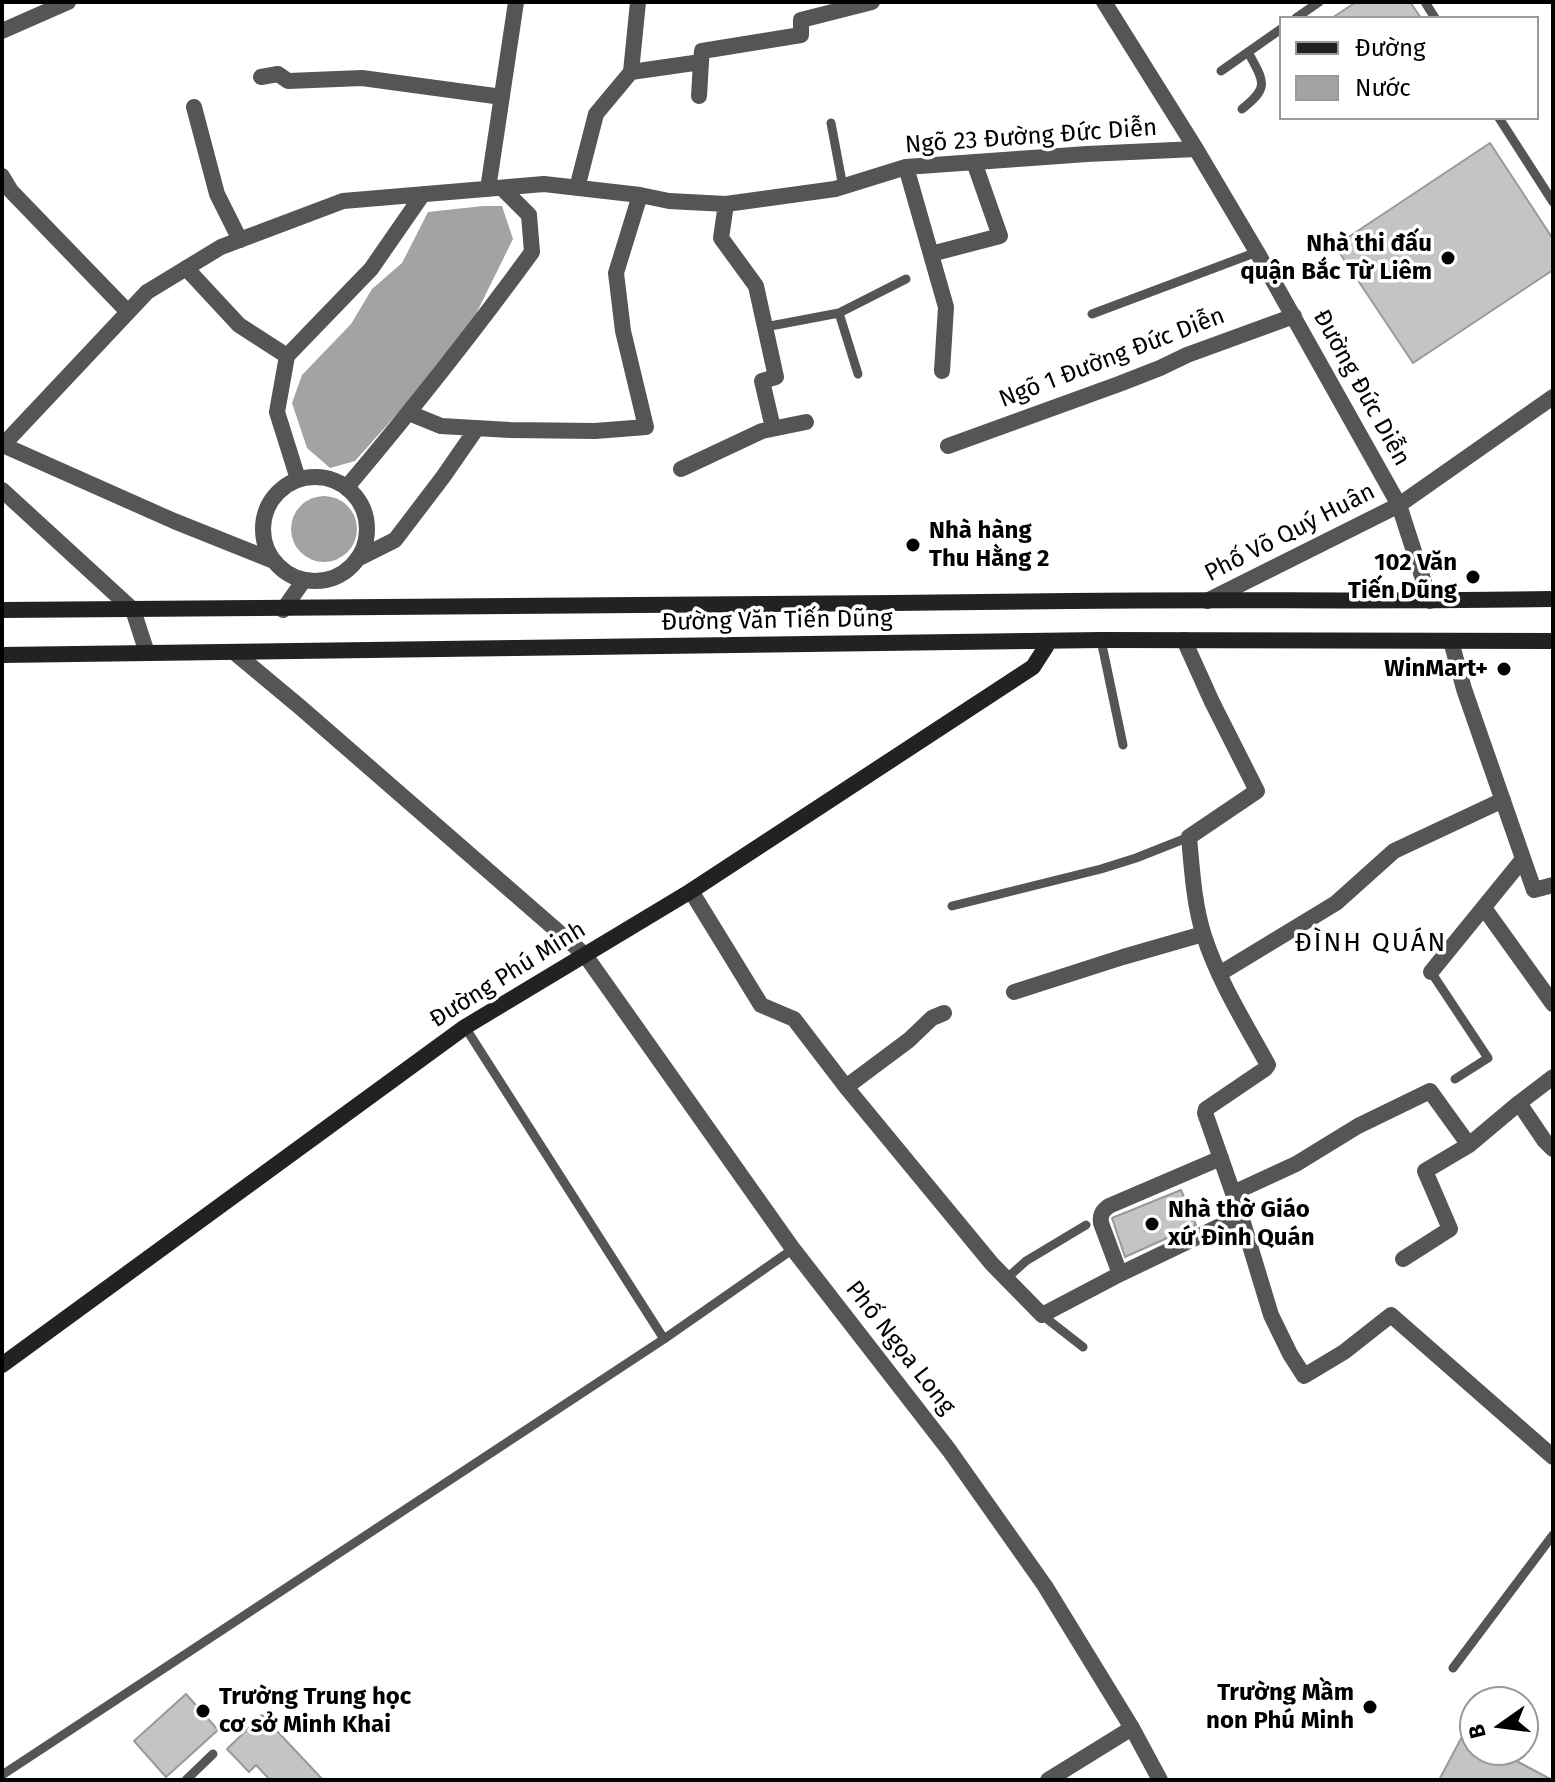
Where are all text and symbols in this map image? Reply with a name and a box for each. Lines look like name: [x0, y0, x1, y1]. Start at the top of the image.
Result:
legend: [1279, 16, 1539, 120]
text: Đường: [1355, 34, 1426, 62]
text: Nước: [1355, 74, 1411, 102]
street label: Ngõ 23 Đường Đức Diễn: [904, 114, 1158, 160]
place label: Nhà thi đấu quận Bắc Từ Liêm: [1240, 230, 1432, 286]
marker: Nhà thi đấu quận Bắc Từ Liêm: [1439, 249, 1457, 267]
street label: Ngõ 1 Đường Đức Diễn: [995, 302, 1229, 414]
street label: Đường Đức Diễn: [1306, 305, 1416, 471]
street label: Phố Võ Quý Huân: [1200, 478, 1380, 588]
place label: Nhà hàng Thu Hằng 2: [929, 517, 1050, 573]
marker: Nhà hàng Thu Hằng 2: [904, 536, 922, 554]
place label: 102 Văn Tiến Dũng: [1348, 549, 1457, 605]
marker: 102 Văn Tiến Dũng: [1464, 568, 1482, 586]
street label: Đường Văn Tiến Dũng: [661, 605, 893, 637]
place label: WinMart+: [1384, 655, 1488, 683]
marker: WinMart+: [1495, 660, 1513, 678]
street label: Đường Phú Minh: [425, 916, 591, 1034]
district label: ĐÌNH QUÁN: [1295, 928, 1447, 960]
place label: Nhà thờ Giáo xứ Đình Quán: [1168, 1196, 1315, 1252]
marker: Nhà thờ Giáo xứ Đình Quán: [1143, 1215, 1161, 1233]
street label: Phố Ngọa Long: [839, 1276, 961, 1420]
place label: Trường Mầm non Phú Minh: [1206, 1679, 1354, 1735]
place label: Trường Trung học cơ sở Minh Khai: [219, 1683, 411, 1739]
north arrow: [1459, 1686, 1539, 1766]
marker: Trường Mầm non Phú Minh: [1361, 1698, 1379, 1716]
marker: Trường Trung học cơ sở Minh Khai: [194, 1702, 212, 1720]
text: B: [1462, 1722, 1492, 1741]

